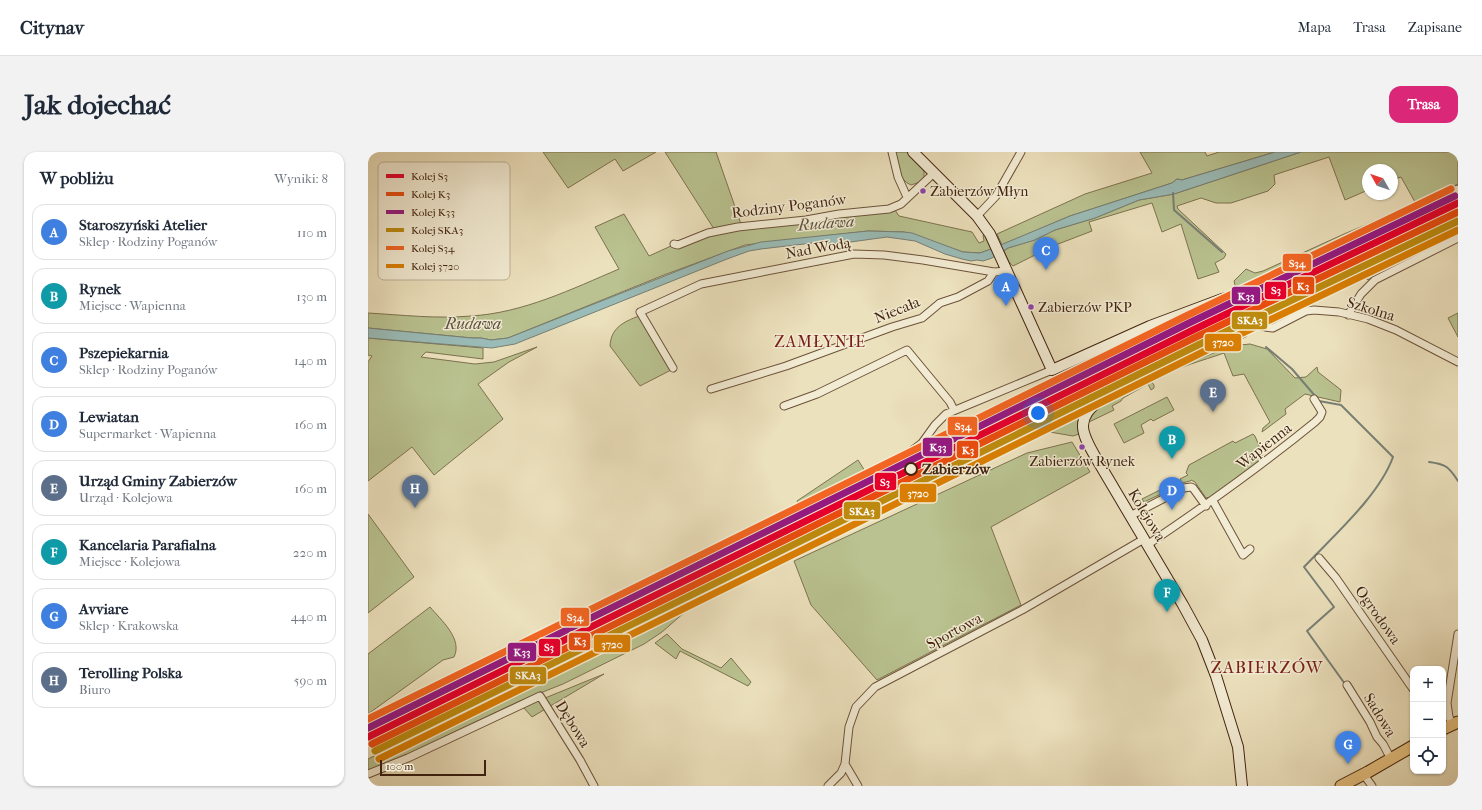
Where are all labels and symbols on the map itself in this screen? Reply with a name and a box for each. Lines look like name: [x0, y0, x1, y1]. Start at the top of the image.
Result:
legend: [378, 162, 510, 280]
north arrow: [1362, 164, 1398, 200]
text: Kolej S3: [411, 170, 448, 183]
place label: Zabierzów Młyn: [930, 183, 1029, 200]
marker: Zabierzów Młyn: [918, 186, 928, 196]
text: Kolej K3: [411, 188, 450, 201]
street label: Rodziny Poganów: [731, 190, 848, 222]
text: Kolej K33: [411, 206, 455, 219]
water label: Rudawa: [796, 212, 855, 235]
text: Kolej SKA3: [411, 224, 463, 237]
street label: Nad Wodą: [784, 233, 853, 263]
pin: C: [1033, 237, 1059, 270]
text: Kolej S34: [411, 242, 455, 255]
line badge: S34: [1282, 253, 1312, 272]
text: S34: [1289, 257, 1306, 270]
text: Kolej 3720: [411, 260, 459, 273]
pin: A: [993, 273, 1019, 306]
line badge: K3: [1292, 276, 1315, 295]
text: K3: [1297, 280, 1310, 293]
line badge: S3: [1264, 281, 1287, 300]
text: S3: [1271, 284, 1282, 297]
line badge: K33: [1231, 286, 1261, 305]
text: K33: [1237, 290, 1255, 303]
street label: Niecała: [872, 292, 923, 327]
street label: Szkolna: [1345, 293, 1398, 325]
place label: Zabierzów PKP: [1038, 299, 1132, 316]
marker: Zabierzów PKP: [1026, 302, 1036, 312]
line badge: SKA3: [1231, 311, 1268, 330]
water label: Rudawa: [444, 314, 501, 333]
text: SKA3: [1237, 314, 1263, 327]
district label: ZAMŁYNIE: [774, 332, 866, 351]
line badge: 3720: [1204, 333, 1242, 352]
text: 3720: [1212, 336, 1234, 349]
pin: E: [1200, 379, 1226, 412]
your location: [1028, 403, 1048, 423]
line badge: S34: [947, 416, 978, 436]
street label: Wapienna: [1232, 418, 1296, 474]
text: S34: [955, 420, 972, 433]
pin: B: [1159, 426, 1185, 459]
line badge: K33: [922, 437, 953, 457]
line badge: K3: [956, 440, 979, 459]
text: K33: [929, 441, 947, 454]
marker: Zabierzów Rynek: [1077, 442, 1087, 452]
text: K3: [962, 444, 975, 457]
place label: Zabierzów Rynek: [1029, 453, 1136, 470]
place label: Zabierzów: [922, 460, 991, 478]
marker: Zabierzów: [904, 462, 918, 476]
line badge: S3: [874, 472, 897, 491]
pin: H: [402, 475, 428, 508]
text: S3: [880, 476, 891, 489]
pin: D: [1159, 477, 1185, 510]
line badge: 3720: [899, 483, 937, 503]
street label: Kolejowa: [1124, 485, 1170, 546]
text: 3720: [907, 487, 929, 500]
line badge: SKA3: [843, 501, 881, 520]
text: SKA3: [849, 505, 875, 518]
pin: F: [1154, 579, 1180, 612]
street label: Ogrodowa: [1351, 582, 1405, 649]
line badge: S34: [560, 607, 590, 627]
street label: Sportowa: [923, 608, 986, 653]
text: S34: [567, 611, 584, 624]
line badge: K3: [568, 632, 591, 651]
line badge: 3720: [593, 634, 631, 653]
text: K3: [574, 635, 587, 648]
line badge: S3: [538, 638, 561, 657]
text: 3720: [601, 638, 623, 651]
text: S3: [544, 641, 555, 654]
line badge: K33: [507, 642, 537, 662]
text: K33: [513, 646, 531, 659]
district label: ZABIERZÓW: [1210, 657, 1324, 677]
line badge: SKA3: [509, 666, 547, 685]
text: SKA3: [515, 669, 541, 682]
street label: Sadowa: [1360, 690, 1401, 741]
street label: Dębowa: [552, 697, 595, 752]
pin: G: [1335, 731, 1361, 764]
scale bar: [380, 758, 486, 777]

